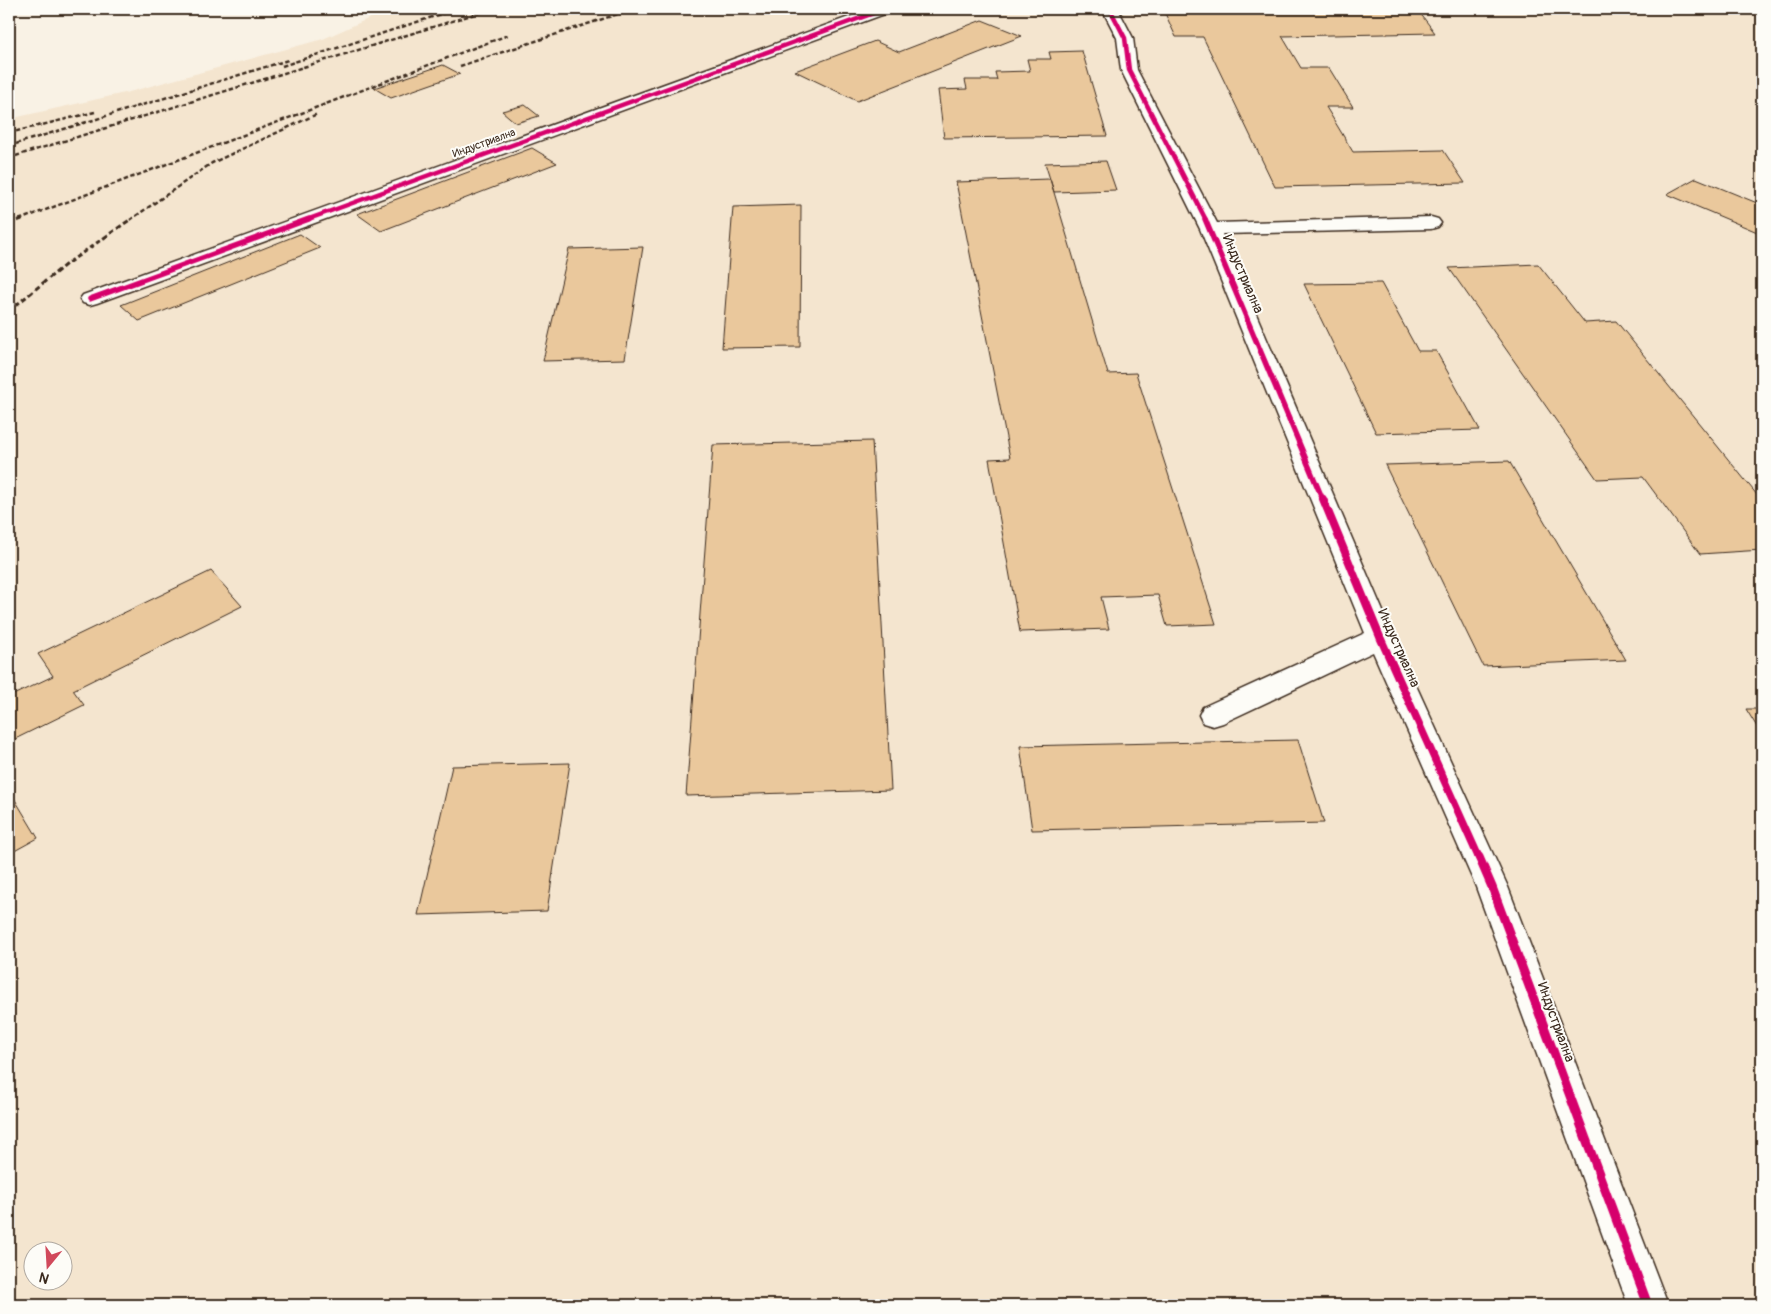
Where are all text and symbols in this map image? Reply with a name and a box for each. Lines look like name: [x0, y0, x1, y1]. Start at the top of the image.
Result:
street label: Индустриална: [451, 126, 517, 160]
street label: Индустриална: [1219, 232, 1267, 316]
street label: Индустриална: [1374, 606, 1424, 690]
street label: Индустриална: [1534, 980, 1578, 1064]
north arrow: [22, 1242, 72, 1292]
text: N: [37, 1268, 51, 1287]

